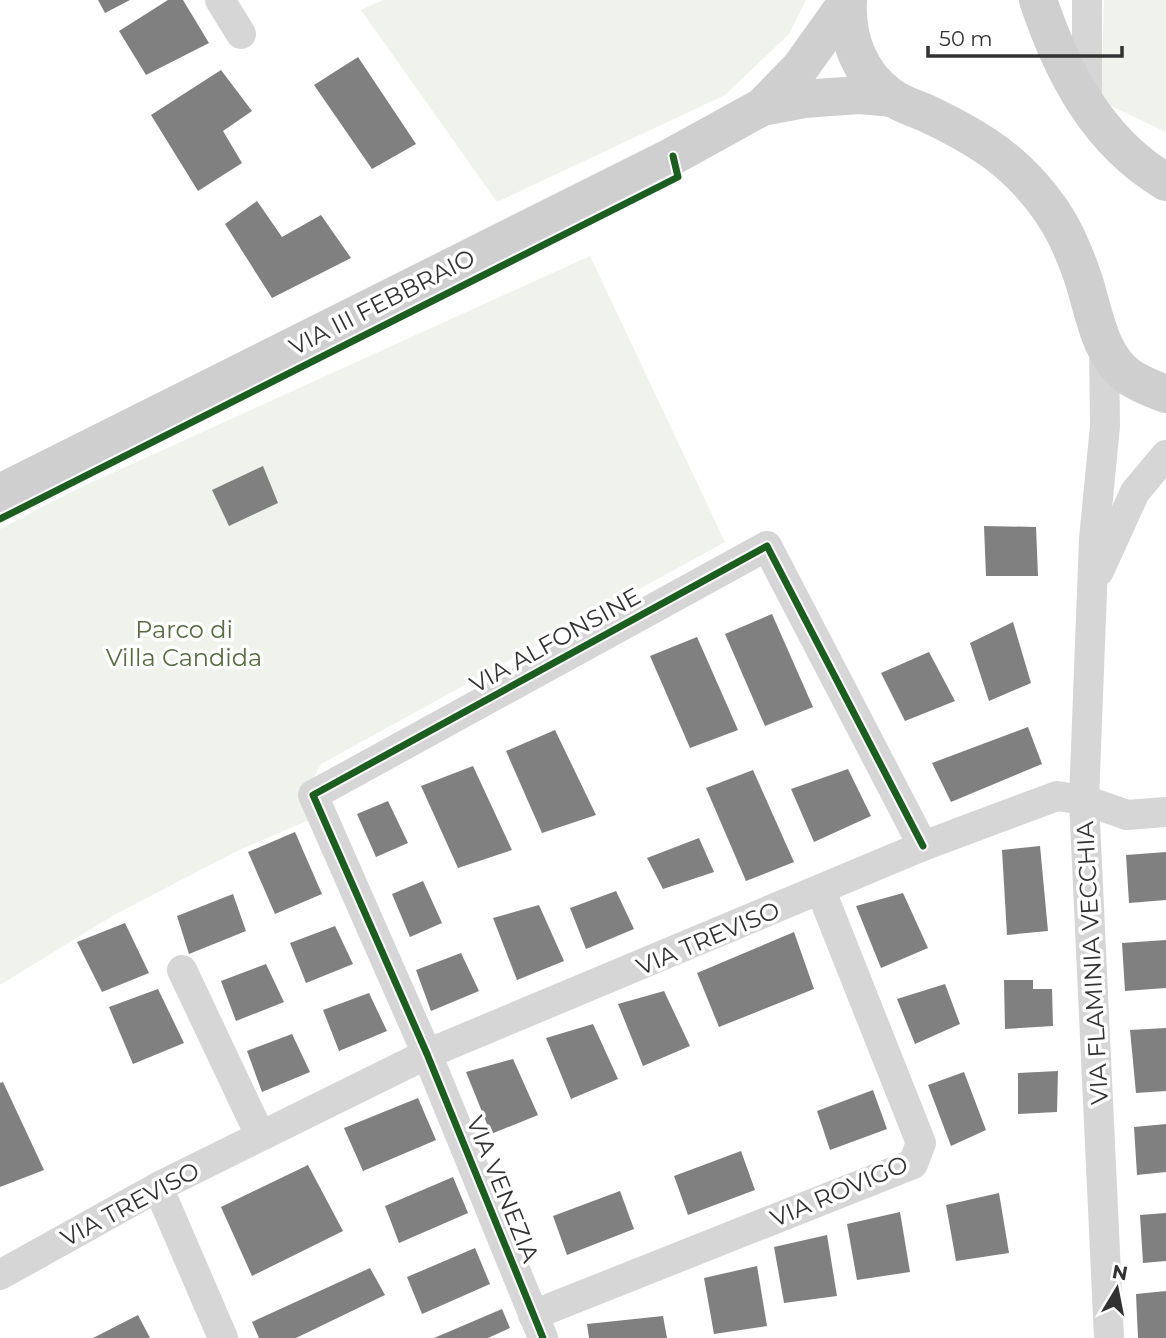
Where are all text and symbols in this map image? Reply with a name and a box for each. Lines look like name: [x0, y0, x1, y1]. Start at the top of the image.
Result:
scale bar: [928, 14, 1122, 58]
text: 50 m: [939, 26, 993, 51]
street label: VIA III FEBBRAIO: [284, 243, 480, 361]
street label: VIA ALFONSINE: [465, 581, 645, 699]
park label: Parco di Villa Candida: [106, 615, 262, 672]
street label: VIA FLAMINIA VECCHIA: [1070, 820, 1114, 1105]
street label: VIA TREVISO: [632, 895, 784, 981]
street label: VIA VENEZIA: [460, 1112, 546, 1267]
street label: VIA ROVIGO: [766, 1149, 912, 1233]
street label: VIA TREVISO: [56, 1155, 204, 1253]
north arrow: [1082, 1254, 1152, 1324]
text: N: [1110, 1260, 1129, 1285]

